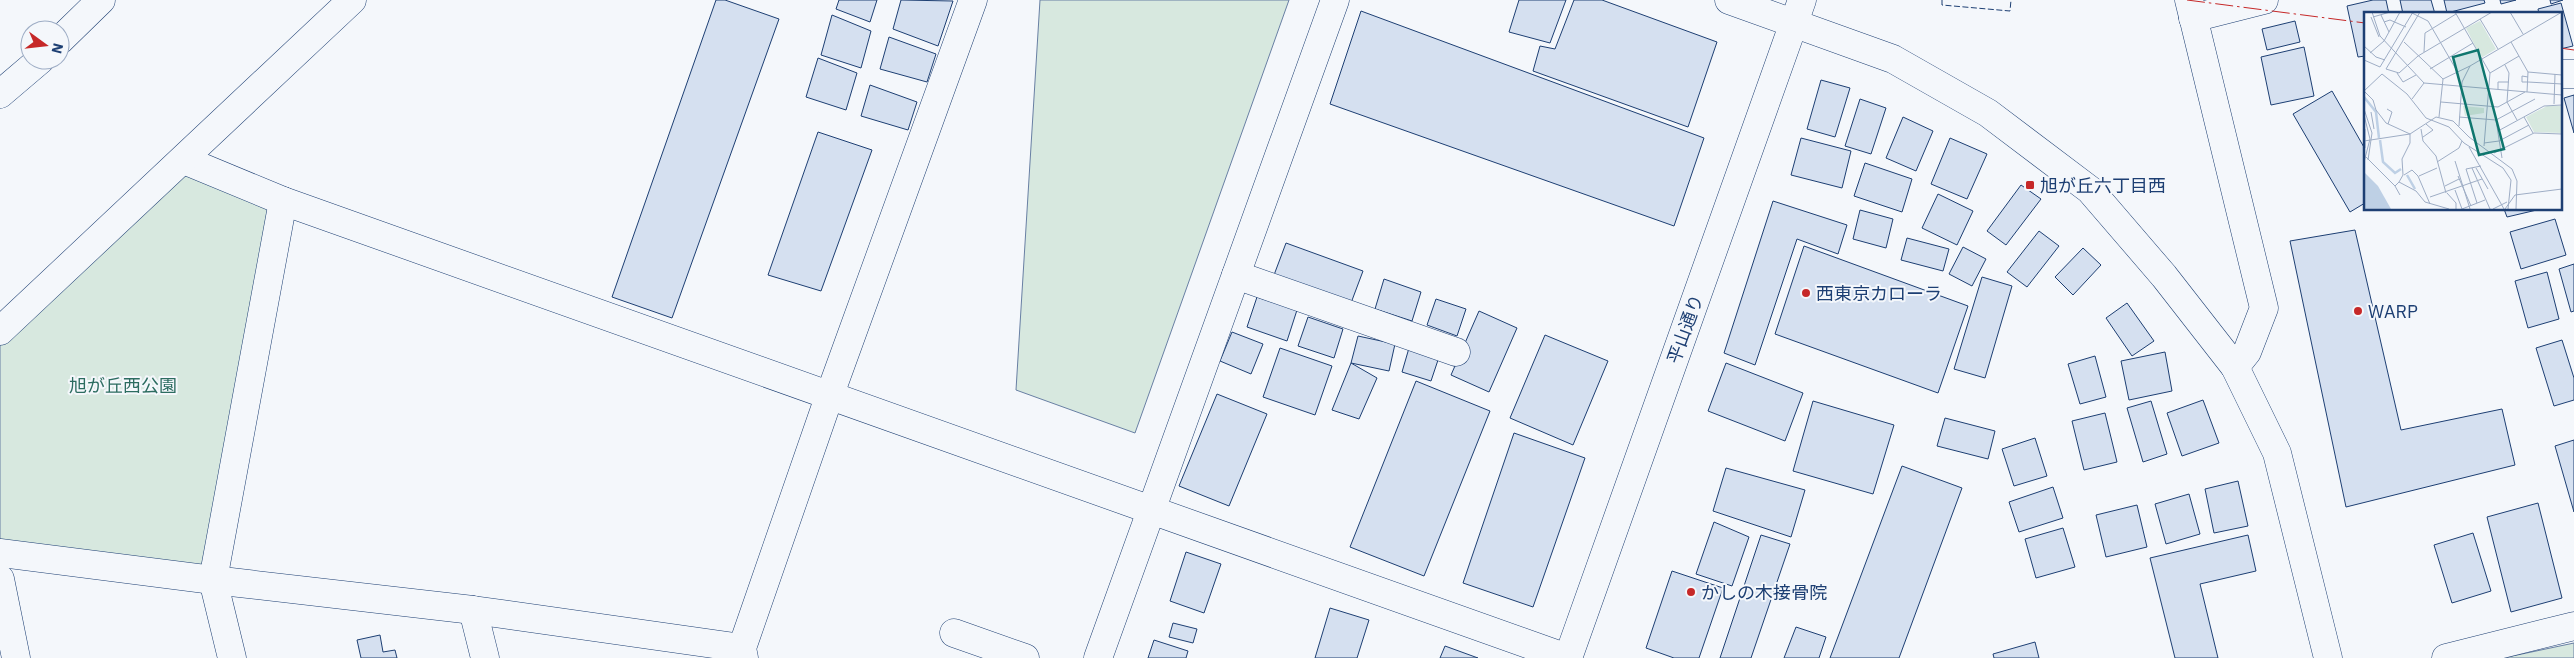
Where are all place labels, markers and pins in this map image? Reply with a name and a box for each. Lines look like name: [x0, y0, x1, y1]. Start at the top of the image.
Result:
place label: 旭が丘六丁目西: [2040, 174, 2166, 197]
marker: 旭が丘六丁目西: [2024, 179, 2036, 191]
place label: 西東京カローラ: [1816, 282, 1942, 305]
marker: 西東京カローラ: [1800, 287, 1812, 299]
place label: WARP: [2368, 300, 2418, 323]
marker: WARP: [2352, 305, 2364, 317]
place label: かしの木接骨院: [1701, 581, 1827, 604]
marker: かしの木接骨院: [1685, 586, 1697, 598]

